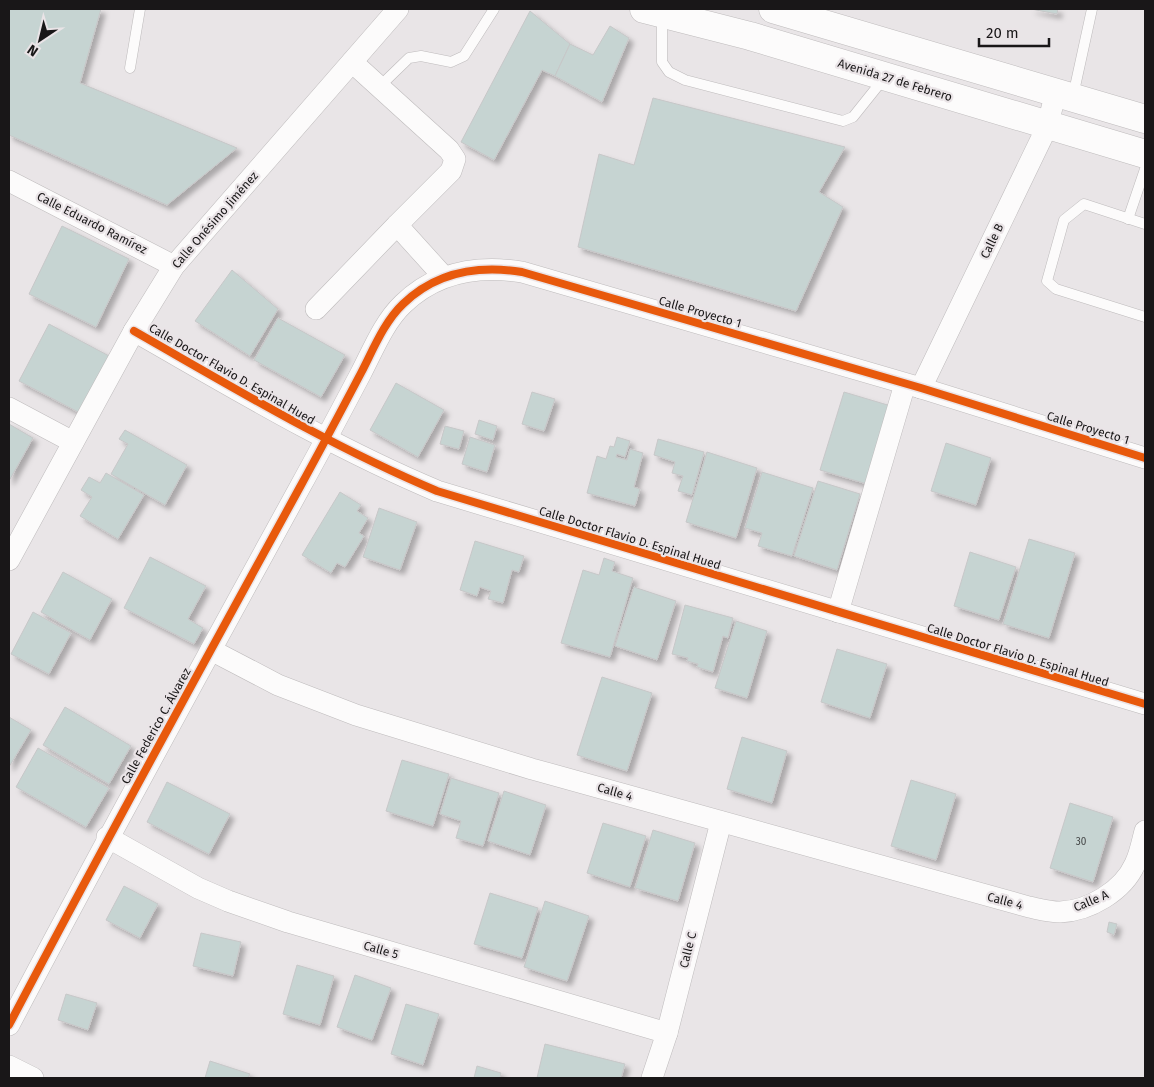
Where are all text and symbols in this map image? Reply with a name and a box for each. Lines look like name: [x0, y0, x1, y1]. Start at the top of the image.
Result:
north arrow: [15, 15, 65, 65]
scale bar: [979, 15, 1049, 47]
text: 20 m: [986, 24, 1019, 42]
text: N: [24, 41, 42, 60]
street label: Avenida 27 de Febrero: [836, 56, 954, 104]
street label: Calle Onésimo Jiménez: [169, 169, 261, 271]
street label: Calle Eduardo Ramírez: [35, 189, 149, 257]
street label: Calle B: [978, 221, 1006, 261]
street label: Calle Proyecto 1: [657, 294, 743, 330]
street label: Calle Doctor Flavio D. Espinal Hued: [147, 321, 317, 427]
street label: Calle Proyecto 1: [1045, 409, 1131, 447]
street label: Calle Doctor Flavio D. Espinal Hued: [537, 504, 723, 572]
street label: Calle Doctor Flavio D. Espinal Hued: [925, 621, 1111, 689]
street label: Calle Federico C. Álvarez: [117, 665, 194, 786]
street label: Calle 4: [596, 780, 635, 804]
house number: 30: [1076, 836, 1087, 848]
street label: Calle A: [1071, 887, 1111, 915]
street label: Calle 4: [986, 890, 1025, 913]
street label: Calle C: [677, 930, 699, 969]
street label: Calle 5: [362, 938, 400, 962]

